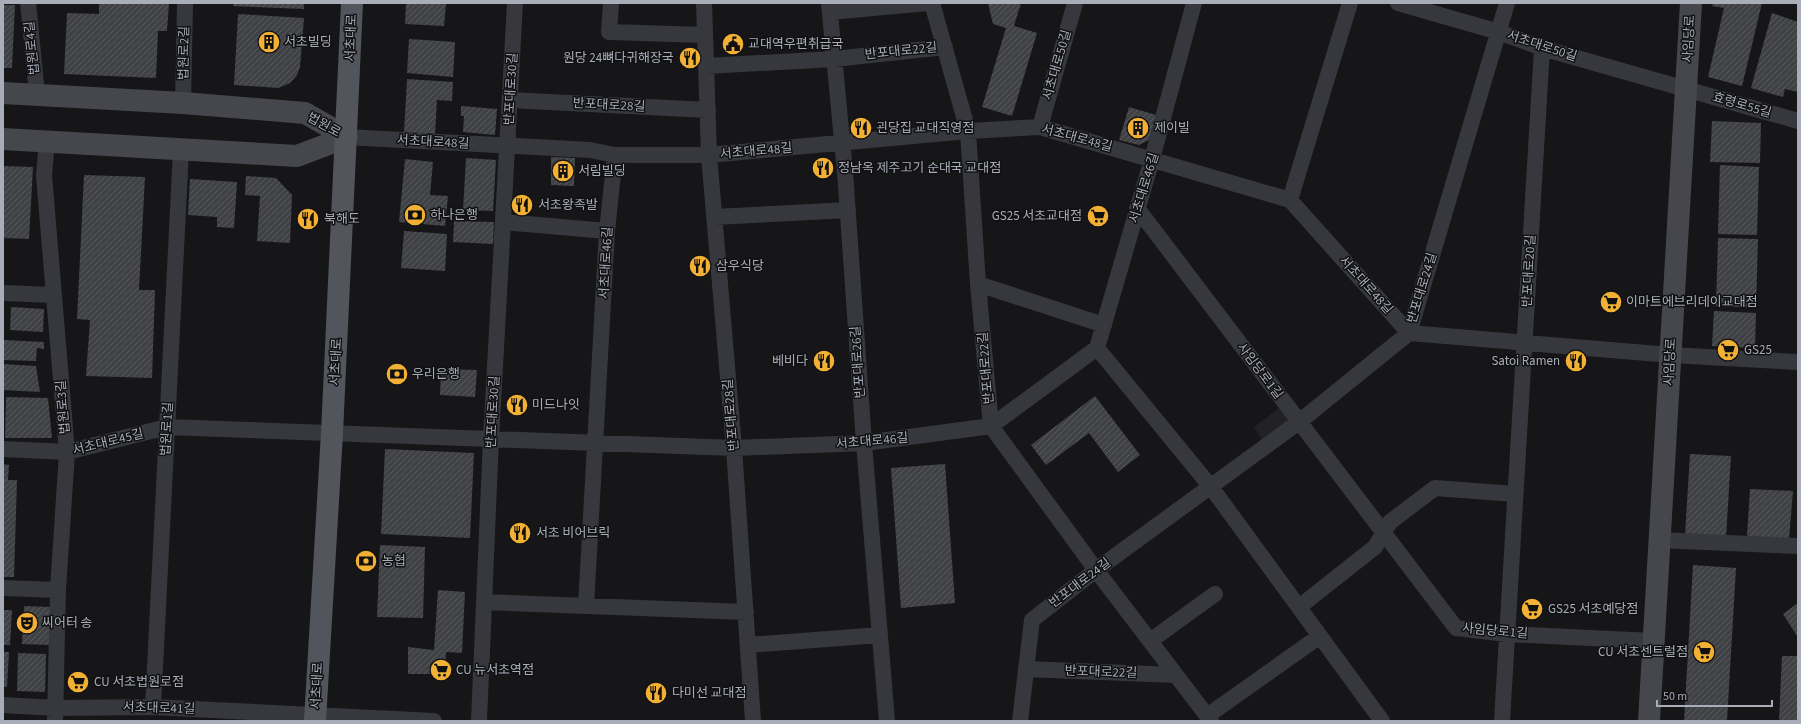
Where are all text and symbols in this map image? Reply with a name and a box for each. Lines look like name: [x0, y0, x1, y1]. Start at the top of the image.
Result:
street label: 서초대로: [341, 14, 361, 62]
street label: 사임당로: [1679, 15, 1699, 63]
street label: 법원로4길: [20, 20, 44, 76]
street label: 법원로2길: [175, 26, 193, 80]
street label: 서초대로50길: [1505, 26, 1579, 66]
street label: 서초대로50길: [1038, 28, 1076, 102]
building icon: 서초빌딩: [256, 29, 282, 55]
public building icon: 교대역우편취급국: [720, 31, 746, 57]
place label: 서초빌딩: [284, 33, 332, 51]
place label: 교대역우편취급국: [748, 35, 844, 53]
street label: 반포대로22길: [864, 38, 938, 64]
restaurant icon: 원당 24뼈다귀해장국: [677, 45, 703, 71]
place label: 원당 24뼈다귀해장국: [563, 49, 674, 67]
street label: 반포대로30길: [500, 52, 522, 126]
street label: 효령로55길: [1710, 88, 1774, 122]
street label: 반포대로28길: [572, 94, 646, 116]
street label: 법원로: [304, 108, 344, 142]
restaurant icon: 괸당집 교대직영점: [848, 115, 874, 141]
building icon: 제이빌: [1125, 115, 1151, 141]
place label: 괸당집 교대직영점: [876, 119, 974, 137]
place label: 제이빌: [1154, 119, 1190, 137]
street label: 서초대로48길: [1040, 120, 1114, 156]
street label: 서초대로48길: [396, 131, 470, 153]
street label: 서초대로48길: [719, 139, 793, 163]
street label: 서초대로46길: [1125, 151, 1163, 225]
restaurant icon: 정남옥 제주고기 순대국 교대점: [810, 155, 836, 181]
building icon: 서림빌딩: [550, 158, 576, 184]
place label: 정남옥 제주고기 순대국 교대점: [838, 159, 1001, 177]
place label: 서림빌딩: [578, 162, 626, 180]
restaurant icon: 서초왕족발: [509, 192, 535, 218]
place label: 서초왕족발: [538, 196, 598, 214]
bank icon: 하나은행: [402, 202, 428, 228]
supermarket icon: GS25 서초교대점: [1085, 203, 1111, 229]
restaurant icon: 북해도: [295, 206, 321, 232]
place label: 하나은행: [430, 206, 478, 224]
place label: GS25 서초교대점: [992, 207, 1082, 225]
place label: 북해도: [324, 210, 360, 228]
street label: 서초대로46길: [595, 226, 617, 300]
street label: 반포대로20길: [1518, 234, 1540, 308]
street label: 반포대로24길: [1403, 251, 1441, 325]
street label: 서초대로48길: [1335, 252, 1397, 318]
restaurant icon: 삼우식당: [687, 253, 713, 279]
place label: 삼우식당: [716, 257, 764, 275]
supermarket icon: 이마트에브리데이교대점: [1598, 289, 1624, 315]
place label: 이마트에브리데이교대점: [1626, 293, 1758, 311]
street label: 반포대로26길: [846, 325, 870, 399]
street label: 반포대로22길: [974, 331, 998, 405]
supermarket icon: GS25: [1715, 337, 1741, 363]
street label: 서초대로: [326, 338, 346, 386]
street label: 사임당로: [1660, 338, 1680, 386]
street label: 사임당로1길: [1233, 339, 1287, 403]
place label: GS25: [1744, 341, 1772, 359]
restaurant icon: 베비다: [811, 348, 837, 374]
restaurant icon: Satoi Ramen: [1563, 348, 1589, 374]
place label: 베비다: [772, 352, 808, 370]
place label: Satoi Ramen: [1491, 352, 1560, 370]
bank icon: 우리은행: [384, 361, 410, 387]
place label: 우리은행: [412, 365, 460, 383]
street label: 반포대로30길: [482, 375, 504, 449]
street label: 반포대로28길: [719, 378, 743, 452]
street label: 법원로3길: [52, 379, 74, 435]
restaurant icon: 미드나잇: [504, 392, 530, 418]
place label: 미드나잇: [532, 396, 580, 414]
street label: 법원로1길: [157, 401, 177, 457]
street label: 서초대로45길: [71, 424, 145, 460]
street label: 서초대로46길: [835, 429, 909, 453]
restaurant icon: 서초 비어브릭: [507, 520, 533, 546]
place label: 서초 비어브릭: [536, 524, 610, 542]
bank icon: 농협: [353, 548, 379, 574]
place label: 농협: [382, 552, 406, 570]
street label: 반포대로24길: [1046, 554, 1114, 612]
supermarket icon: GS25 서초예당점: [1519, 596, 1545, 622]
place label: GS25 서초예당점: [1548, 600, 1638, 618]
theatre icon: 씨어터 송: [14, 610, 40, 636]
place label: 씨어터 송: [42, 614, 92, 632]
street label: 사임당로1길: [1461, 619, 1529, 643]
supermarket icon: CU 서초센트럴점: [1691, 639, 1717, 665]
place label: CU 서초센트럴점: [1598, 643, 1688, 661]
supermarket icon: CU 뉴서초역점: [428, 657, 454, 683]
place label: CU 뉴서초역점: [456, 661, 534, 679]
street label: 서초대로: [307, 662, 327, 710]
street label: 반포대로22길: [1064, 662, 1138, 682]
supermarket icon: CU 서초법원로점: [65, 669, 91, 695]
place label: CU 서초법원로점: [94, 673, 184, 691]
restaurant icon: 다미선 교대점: [643, 680, 669, 706]
scale bar: [1657, 682, 1772, 708]
place label: 다미선 교대점: [672, 684, 746, 702]
text: 50 m: [1663, 688, 1687, 705]
street label: 서초대로41길: [122, 698, 196, 718]

